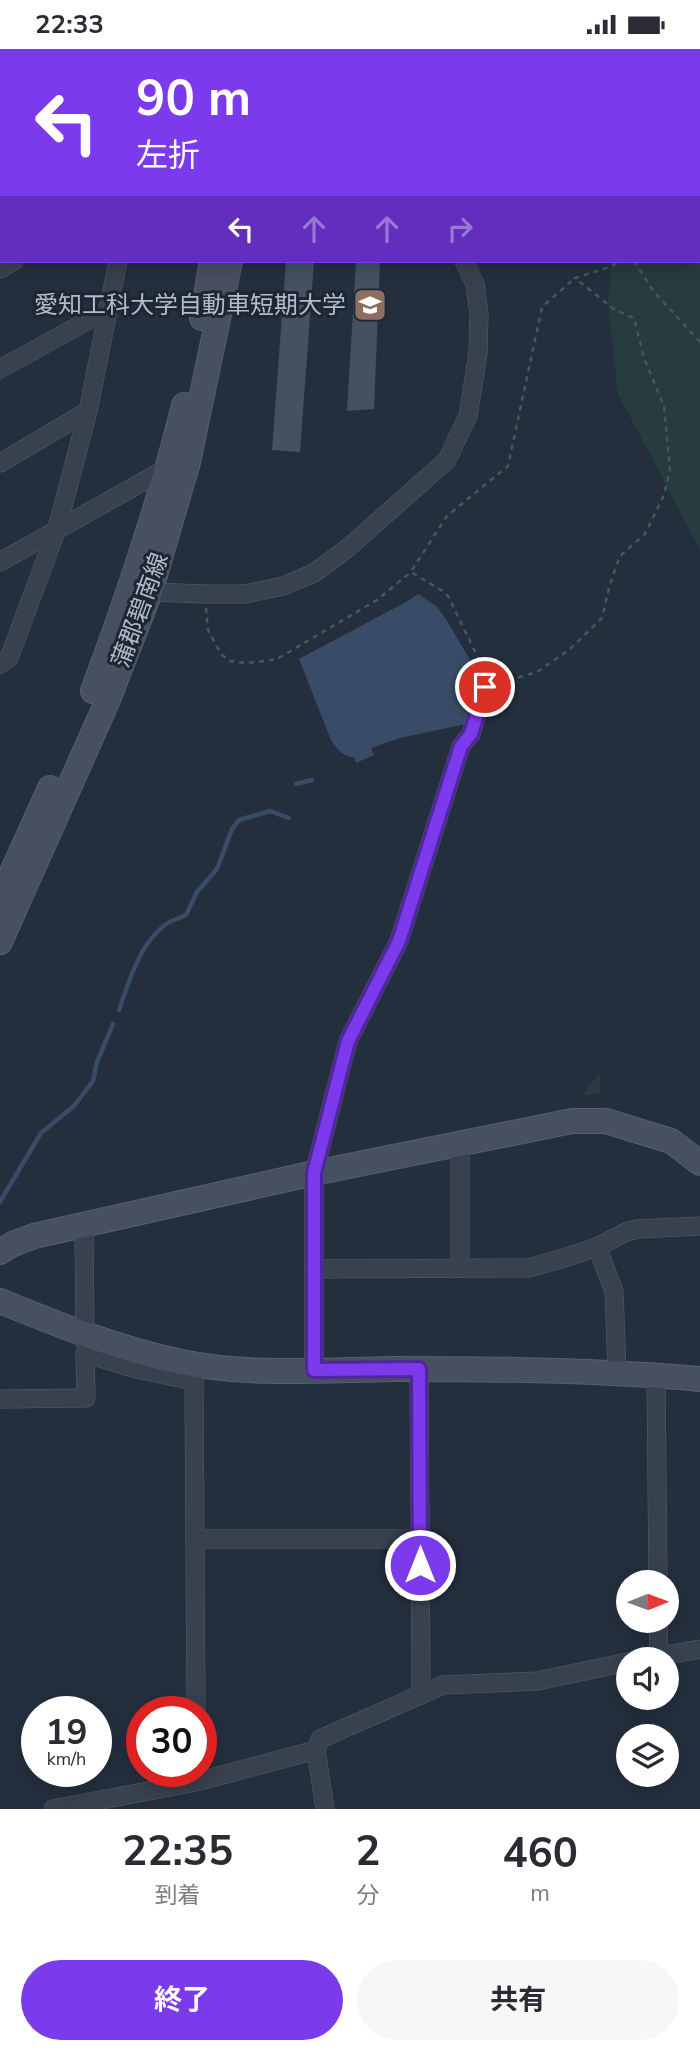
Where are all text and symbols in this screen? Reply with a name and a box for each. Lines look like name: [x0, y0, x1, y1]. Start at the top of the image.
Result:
text: 22:33: [35, 7, 104, 42]
text: 90 m: [136, 65, 251, 132]
icon: left: [21, 77, 112, 168]
text: 左折: [136, 134, 200, 177]
icon: left: [222, 210, 260, 248]
icon: ahead: [295, 210, 333, 248]
icon: ahead: [368, 210, 406, 248]
icon: right: [441, 210, 479, 248]
school or university icon: 愛知工科大学自動車短期大学: [351, 286, 389, 324]
place label: 愛知工科大学自動車短期大学: [34, 289, 346, 321]
street label: 蒲郡碧南線: [104, 548, 176, 672]
pin: [455, 657, 515, 717]
icon: arrive: [466, 668, 504, 706]
position arrow: [383, 1528, 457, 1602]
north arrow: [616, 1570, 679, 1633]
map controls: [616, 1570, 679, 1787]
button: sound: [616, 1647, 679, 1710]
speed limit sign: 30: [126, 1696, 217, 1787]
text: 19: [45, 1709, 88, 1756]
button: layers: [616, 1724, 679, 1787]
text: km/h: [47, 1747, 86, 1771]
text: 22:35: [122, 1823, 233, 1880]
text: 2: [355, 1823, 380, 1880]
text: 460: [502, 1825, 578, 1882]
text: m: [530, 1878, 550, 1909]
text: 到着: [155, 1880, 201, 1911]
text: 分: [356, 1880, 379, 1911]
button: 終了: [21, 1960, 343, 2040]
button: 共有: [357, 1960, 679, 2040]

